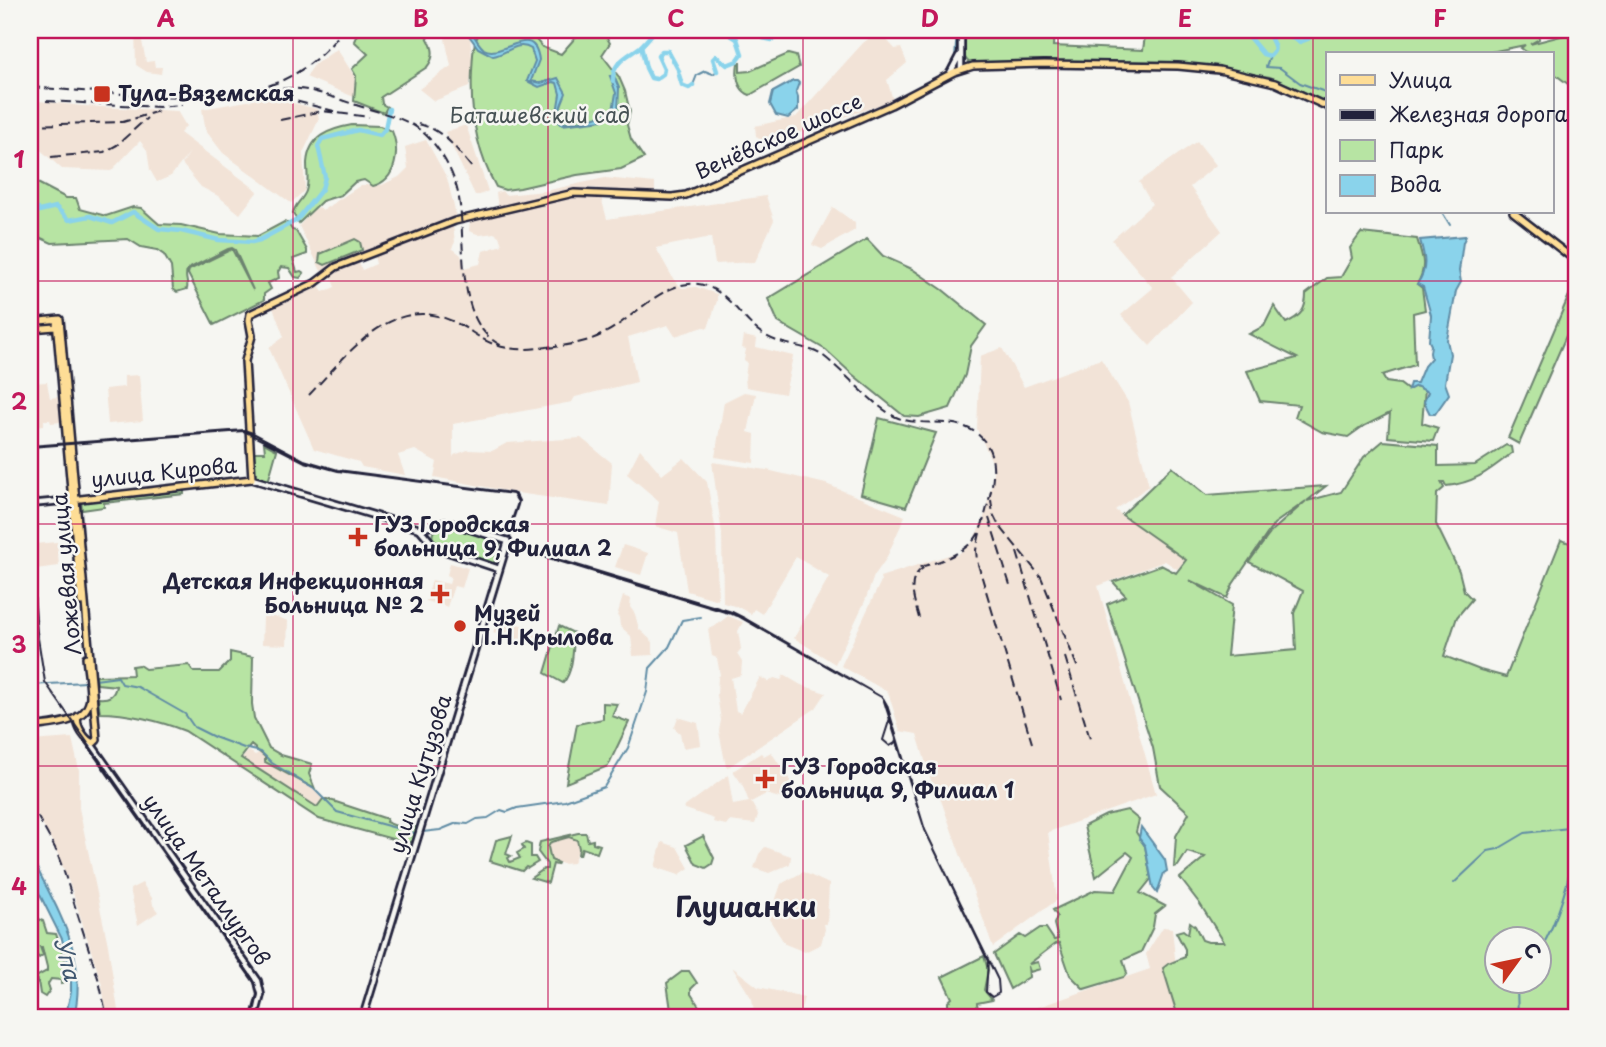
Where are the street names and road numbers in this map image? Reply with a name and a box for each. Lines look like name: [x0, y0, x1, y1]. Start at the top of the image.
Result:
street label: Венёвское шоссе: [690, 84, 867, 186]
street label: улица Кирова: [89, 447, 238, 495]
street label: Ложевая улица: [42, 491, 88, 657]
street label: улица Кутузова: [380, 690, 459, 857]
street label: улица Металлургов: [136, 786, 279, 971]

